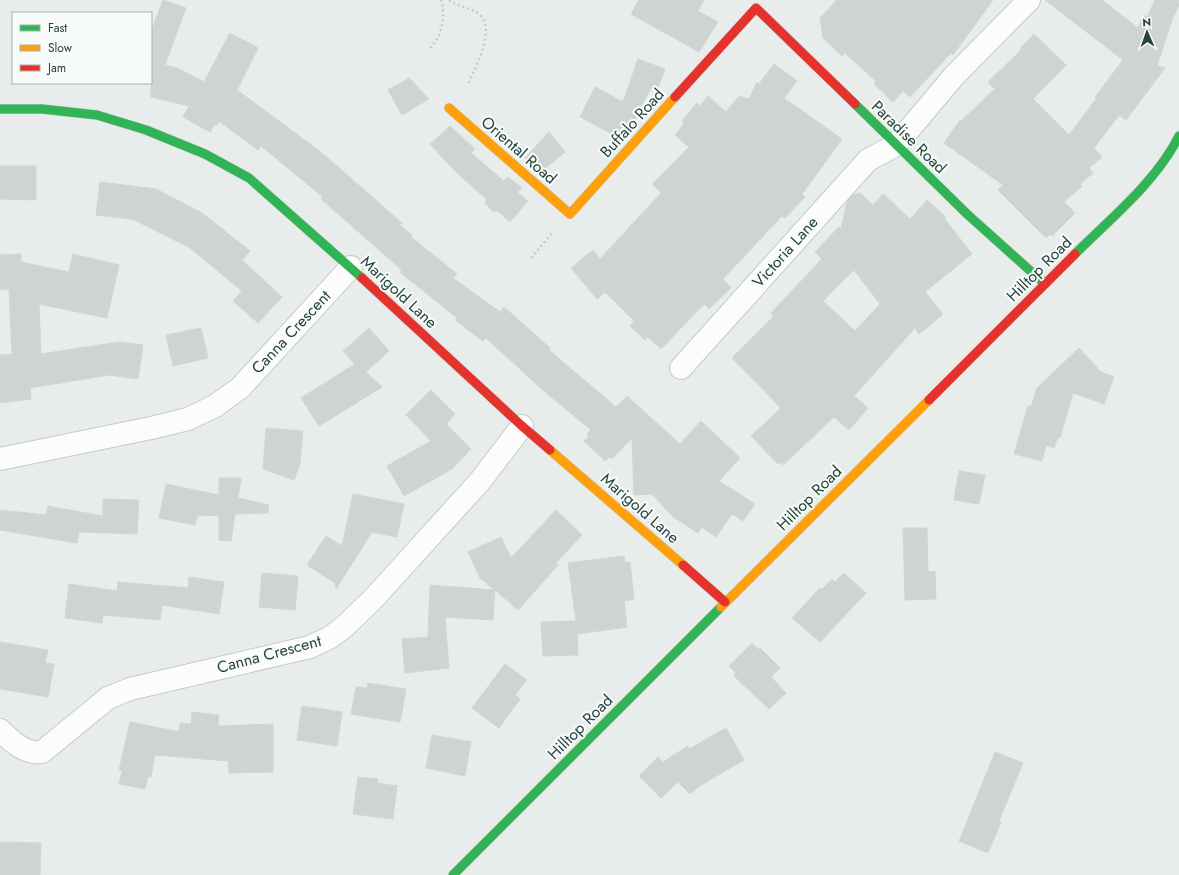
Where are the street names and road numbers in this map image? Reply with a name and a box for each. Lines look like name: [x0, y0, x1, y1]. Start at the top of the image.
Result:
street label: Buffalo Road: [595, 83, 669, 163]
street label: Paradise Road: [866, 95, 952, 179]
street label: Oriental Road: [476, 111, 562, 189]
street label: Victoria Lane: [747, 211, 823, 293]
street label: Hilltop Road: [1001, 231, 1077, 307]
street label: Marigold Lane: [356, 250, 442, 334]
street label: Canna Crescent: [246, 285, 336, 379]
street label: Hilltop Road: [771, 460, 847, 536]
street label: Marigold Lane: [596, 467, 684, 549]
street label: Canna Crescent: [214, 629, 324, 679]
street label: Hilltop Road: [542, 689, 618, 765]

